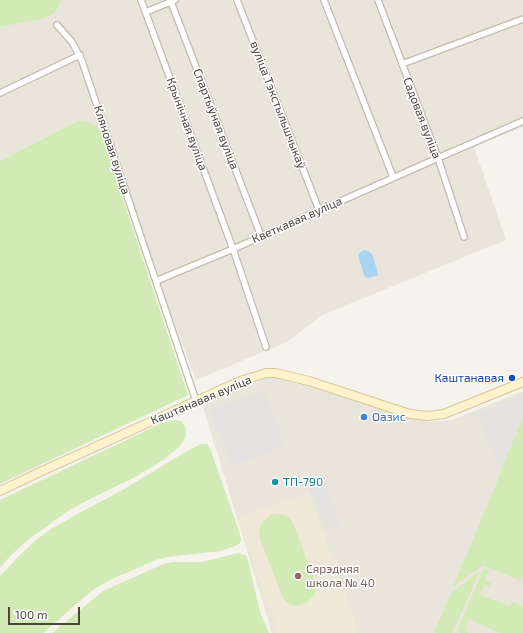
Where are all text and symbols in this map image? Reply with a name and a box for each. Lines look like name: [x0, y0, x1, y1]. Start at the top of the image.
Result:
street label: вуліца Тэкстыльшчыкаў: [247, 39, 309, 171]
street label: Спартыўная вуліца: [190, 66, 242, 172]
street label: Крынічная вуліца: [163, 75, 211, 173]
street label: Садовая вуліца: [400, 75, 444, 161]
street label: Кляновая вуліца: [91, 104, 133, 196]
street label: Кветкавая вуліца: [250, 194, 344, 246]
place label: Каштанавая: [435, 371, 504, 385]
street label: Каштанавая вуліца: [148, 372, 254, 428]
marker: Каштанавая: [507, 373, 517, 383]
place label: Оазис: [372, 410, 406, 424]
marker: Оазис: [359, 412, 369, 422]
place label: ТП-790: [283, 475, 323, 489]
marker: ТП-790: [270, 477, 280, 487]
place label: Сярэдняя школа № 40: [306, 562, 375, 590]
marker: Сярэдняя школа № 40: [293, 571, 303, 581]
scale bar: [10, 599, 82, 625]
text: 100 m: [15, 607, 47, 621]

